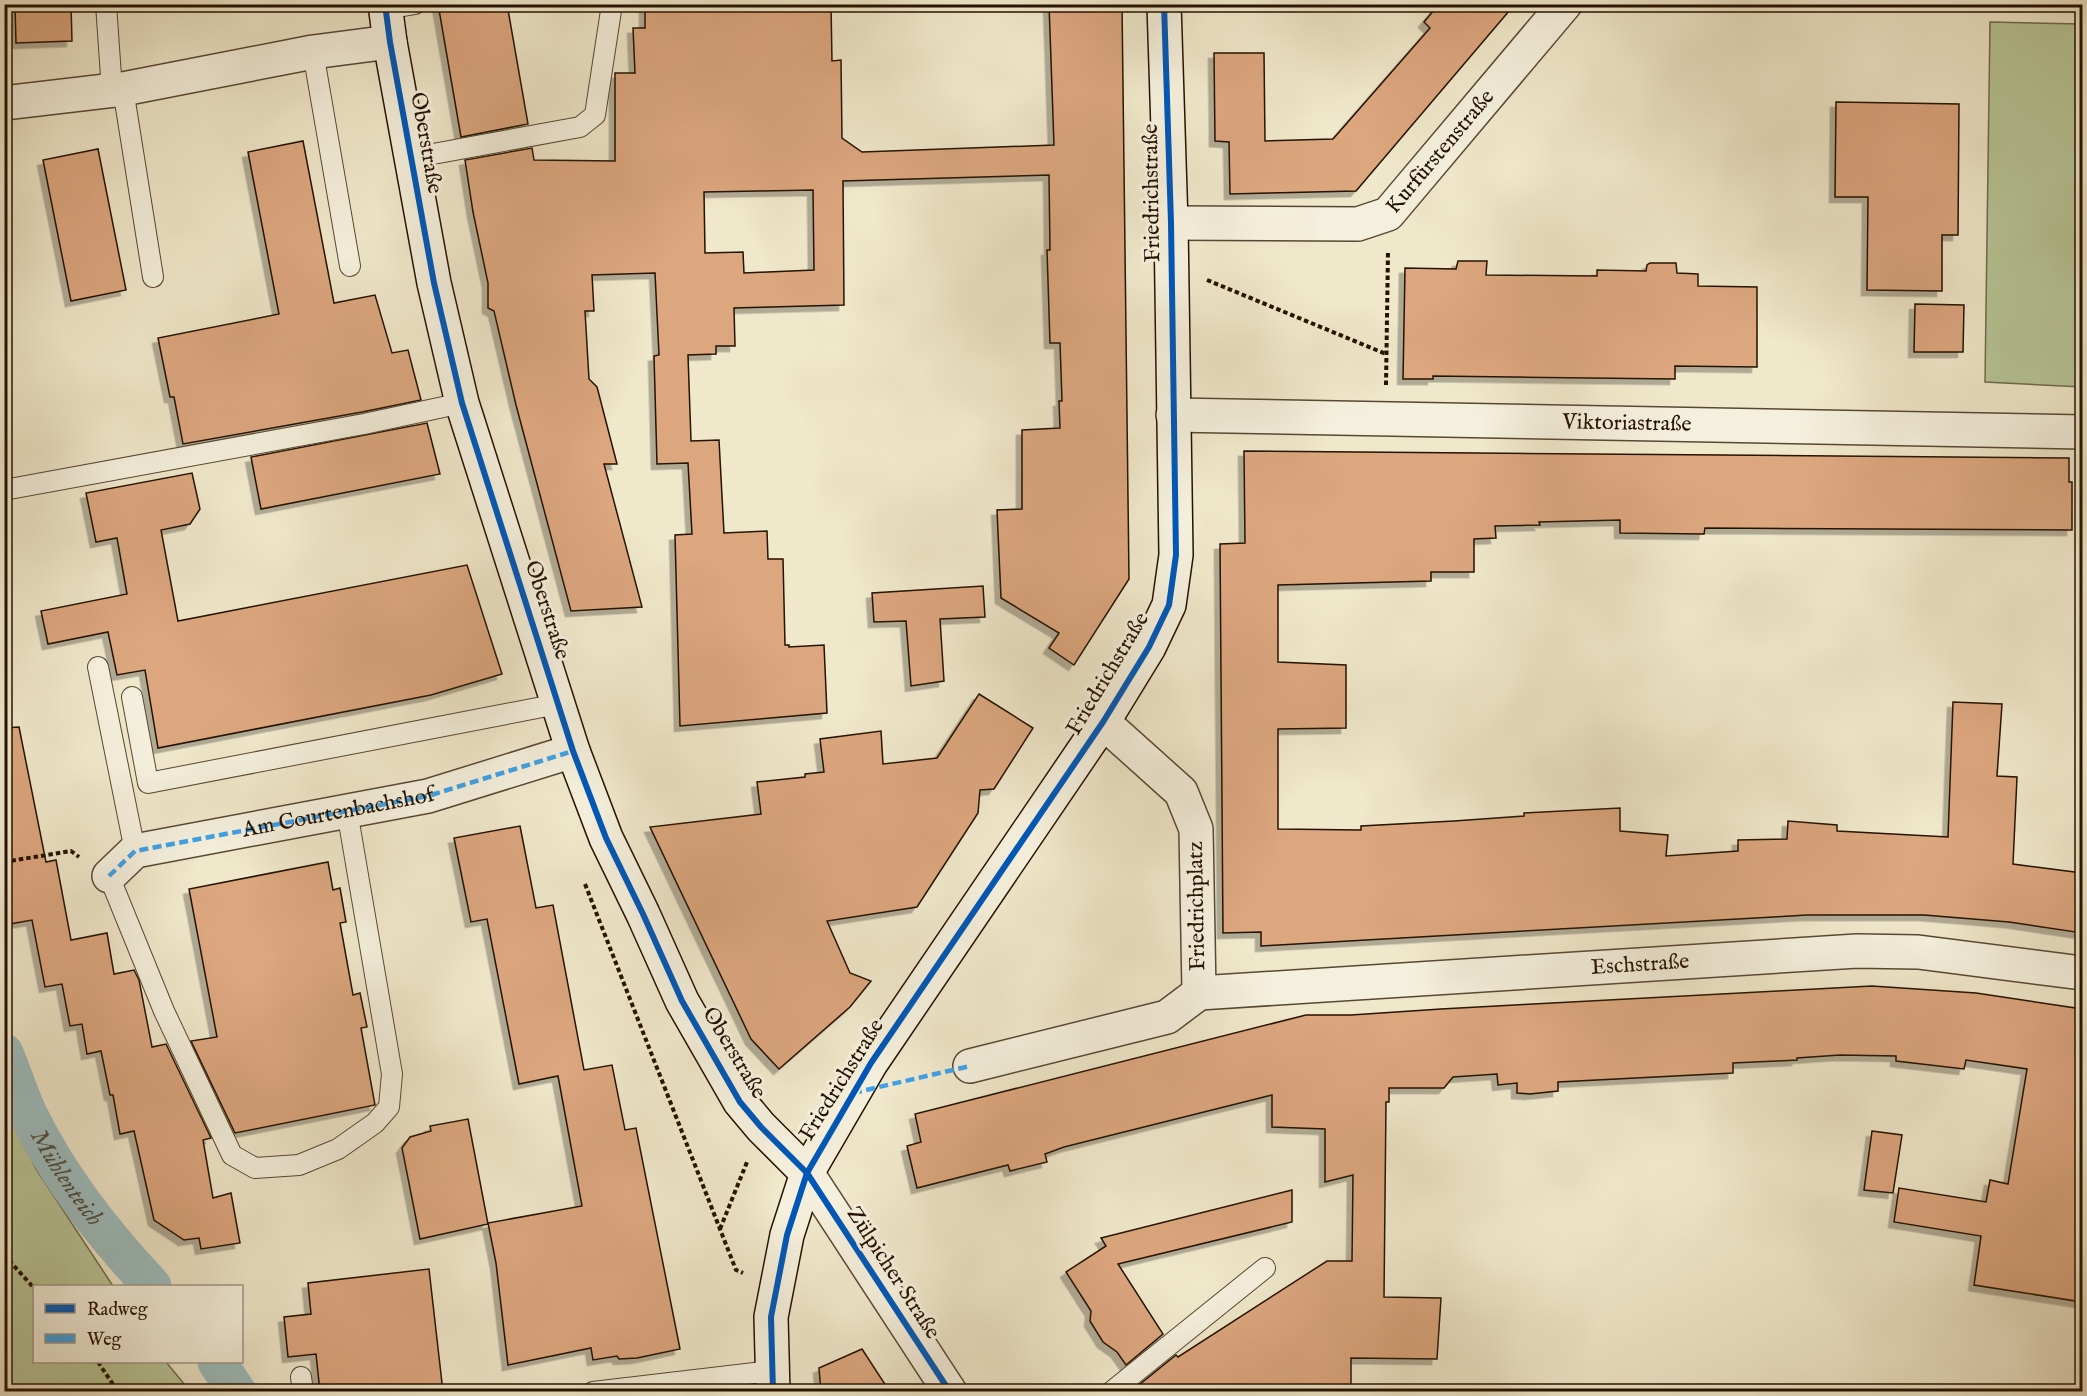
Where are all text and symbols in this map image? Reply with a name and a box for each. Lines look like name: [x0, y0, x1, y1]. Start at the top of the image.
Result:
street label: Kurfürstenstraße: [1380, 84, 1501, 220]
street label: Oberstraße: [403, 90, 449, 196]
street label: Friedrichstraße: [1137, 123, 1167, 263]
street label: Viktoriastraße: [1561, 408, 1692, 439]
street label: Oberstraße: [518, 557, 576, 663]
street label: Friedrichstraße: [1060, 607, 1156, 741]
street label: Am Courtenbachshof: [239, 780, 442, 845]
street label: Friedrichplatz: [1182, 841, 1212, 971]
street label: Eschstraße: [1590, 948, 1690, 982]
street label: Oberstraße: [696, 1002, 772, 1104]
street label: Friedrichstraße: [793, 1014, 891, 1146]
water label: Mühlenteich: [23, 1124, 110, 1233]
street label: Zülpicher Straße: [840, 1201, 946, 1345]
legend: [33, 1285, 243, 1363]
text: Radweg: [87, 1299, 148, 1322]
text: Weg: [87, 1329, 122, 1352]

